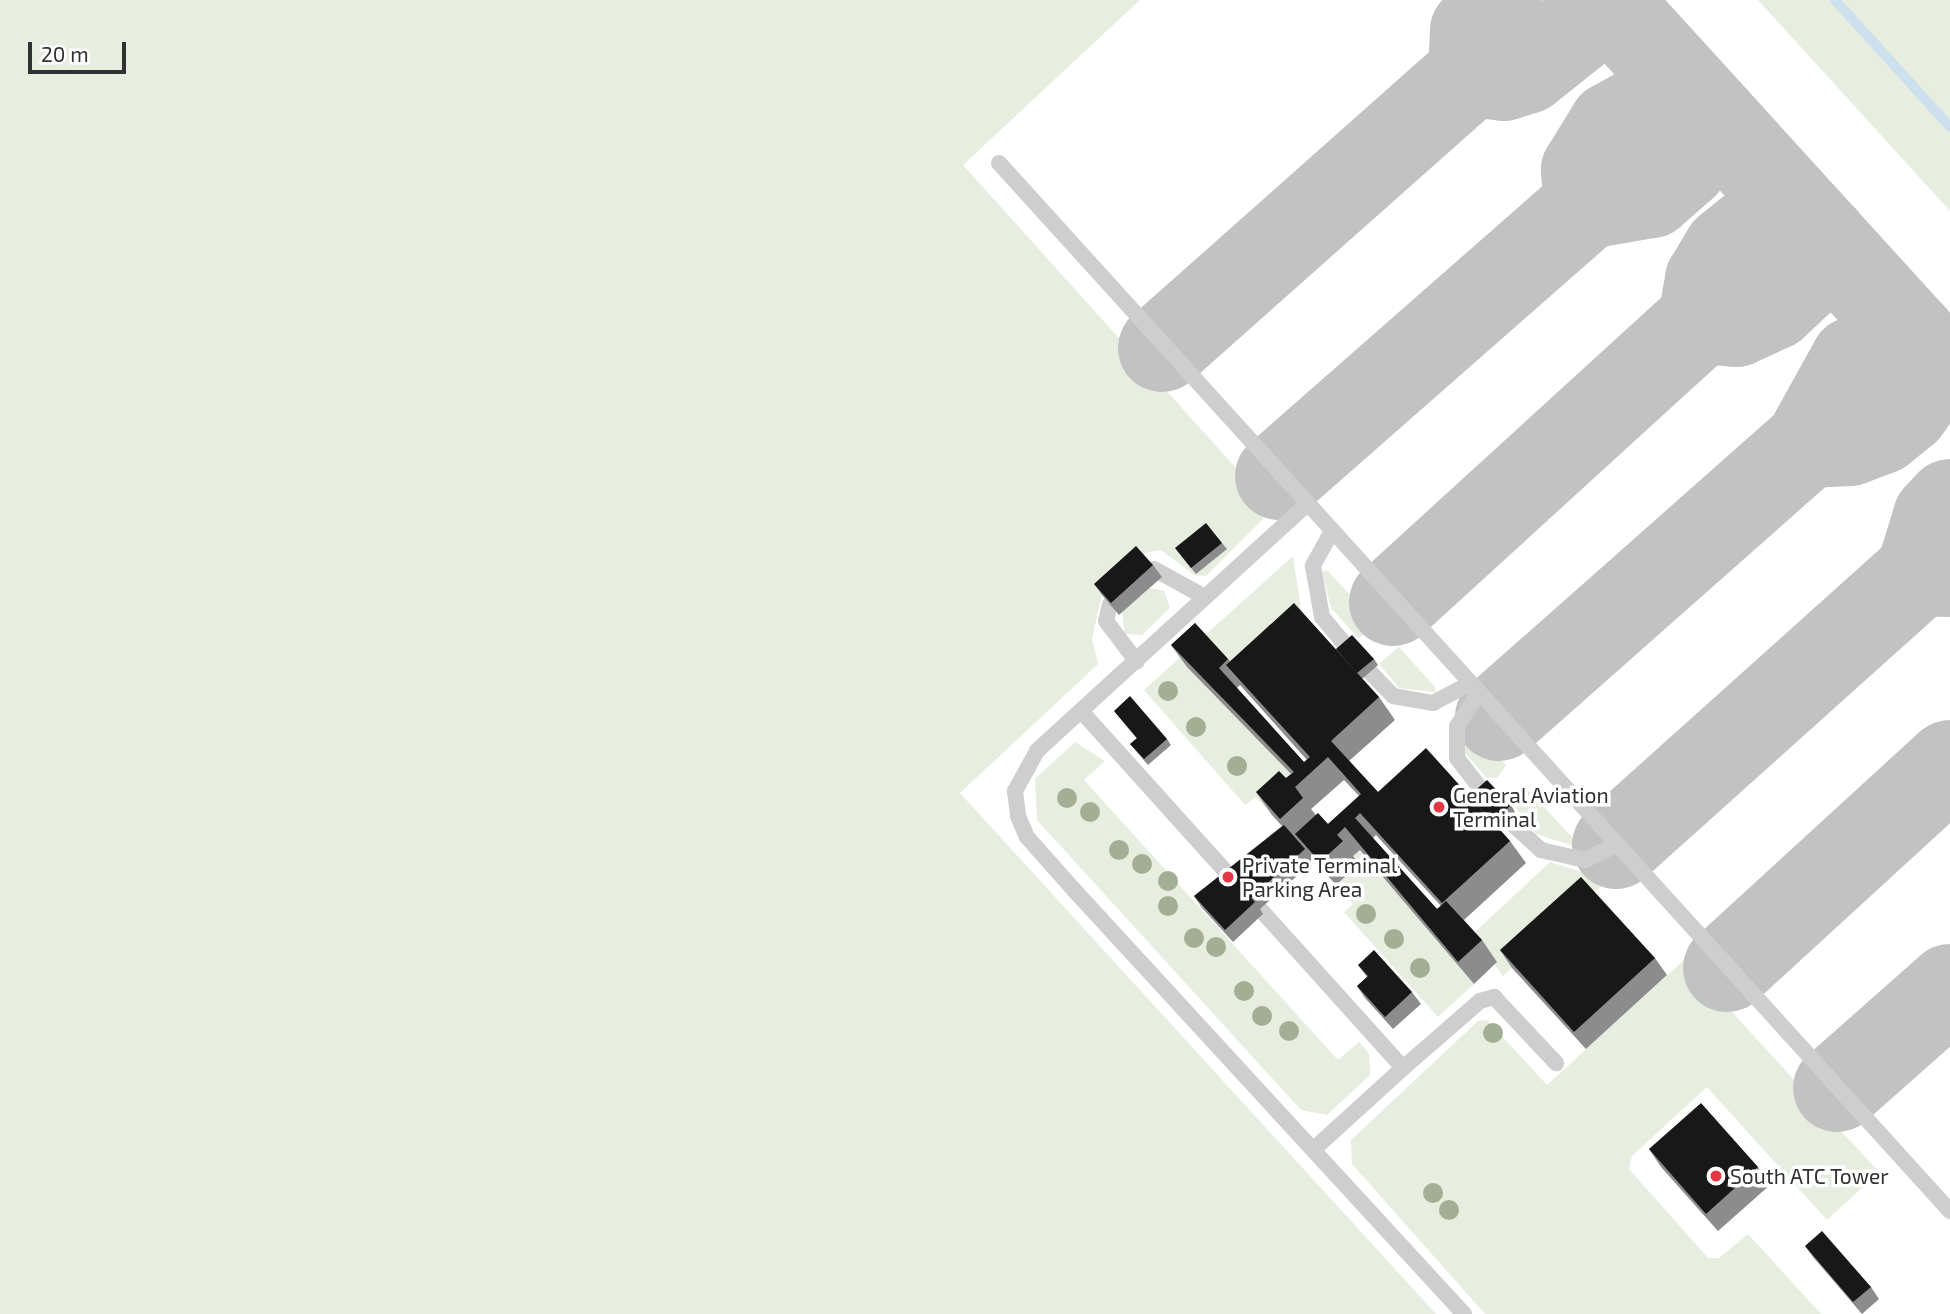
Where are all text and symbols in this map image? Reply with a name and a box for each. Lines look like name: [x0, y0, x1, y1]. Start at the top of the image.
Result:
scale bar: [32, 28, 130, 72]
text: 20 m: [41, 41, 89, 66]
place label: General Aviation Terminal: [1453, 782, 1610, 832]
marker: General Aviation Terminal: [1431, 799, 1447, 815]
place label: Private Terminal Parking Area: [1242, 852, 1398, 902]
marker: Private Terminal Parking Area: [1220, 869, 1236, 885]
place label: South ATC Tower: [1730, 1163, 1890, 1189]
marker: South ATC Tower: [1708, 1168, 1724, 1184]

